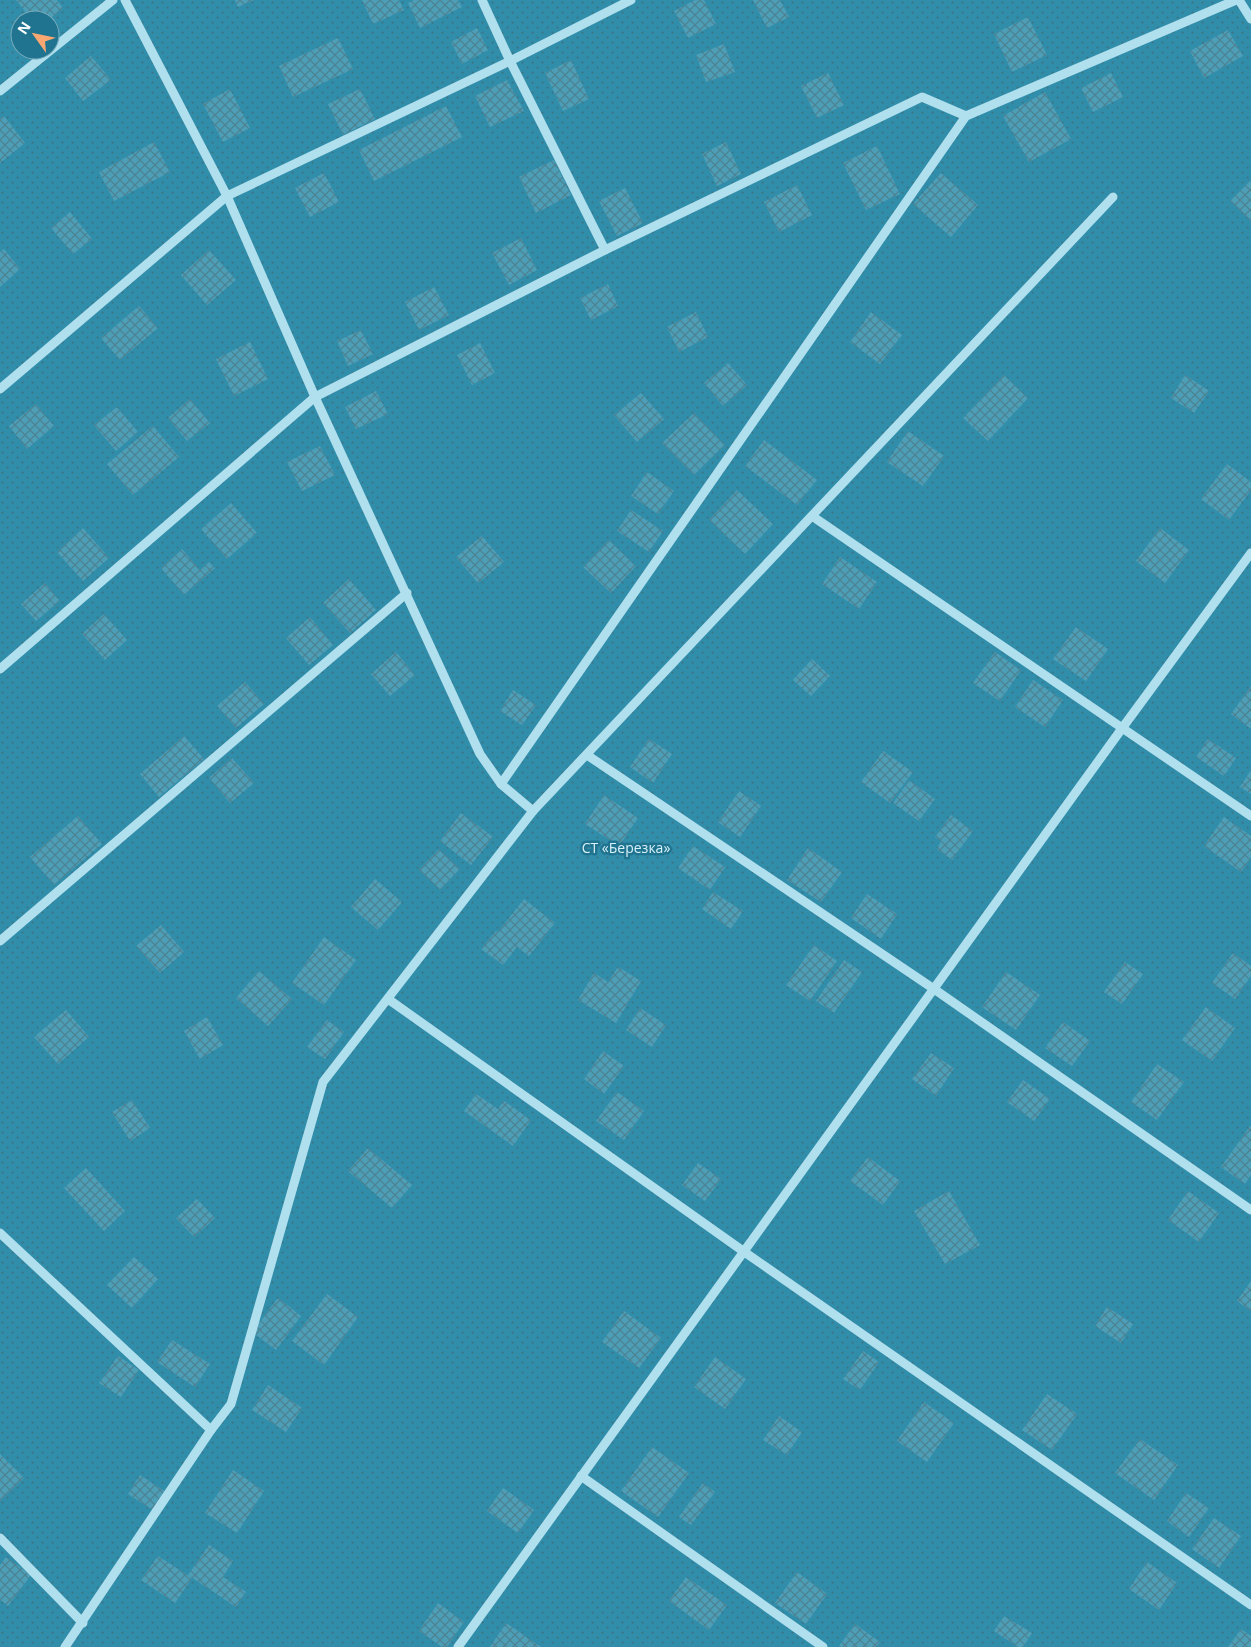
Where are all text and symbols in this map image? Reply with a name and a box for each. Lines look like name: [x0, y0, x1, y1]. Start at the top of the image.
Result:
north arrow: [10, 10, 60, 60]
text: N: [13, 18, 35, 38]
park label: СТ «Березка»: [582, 838, 670, 857]

